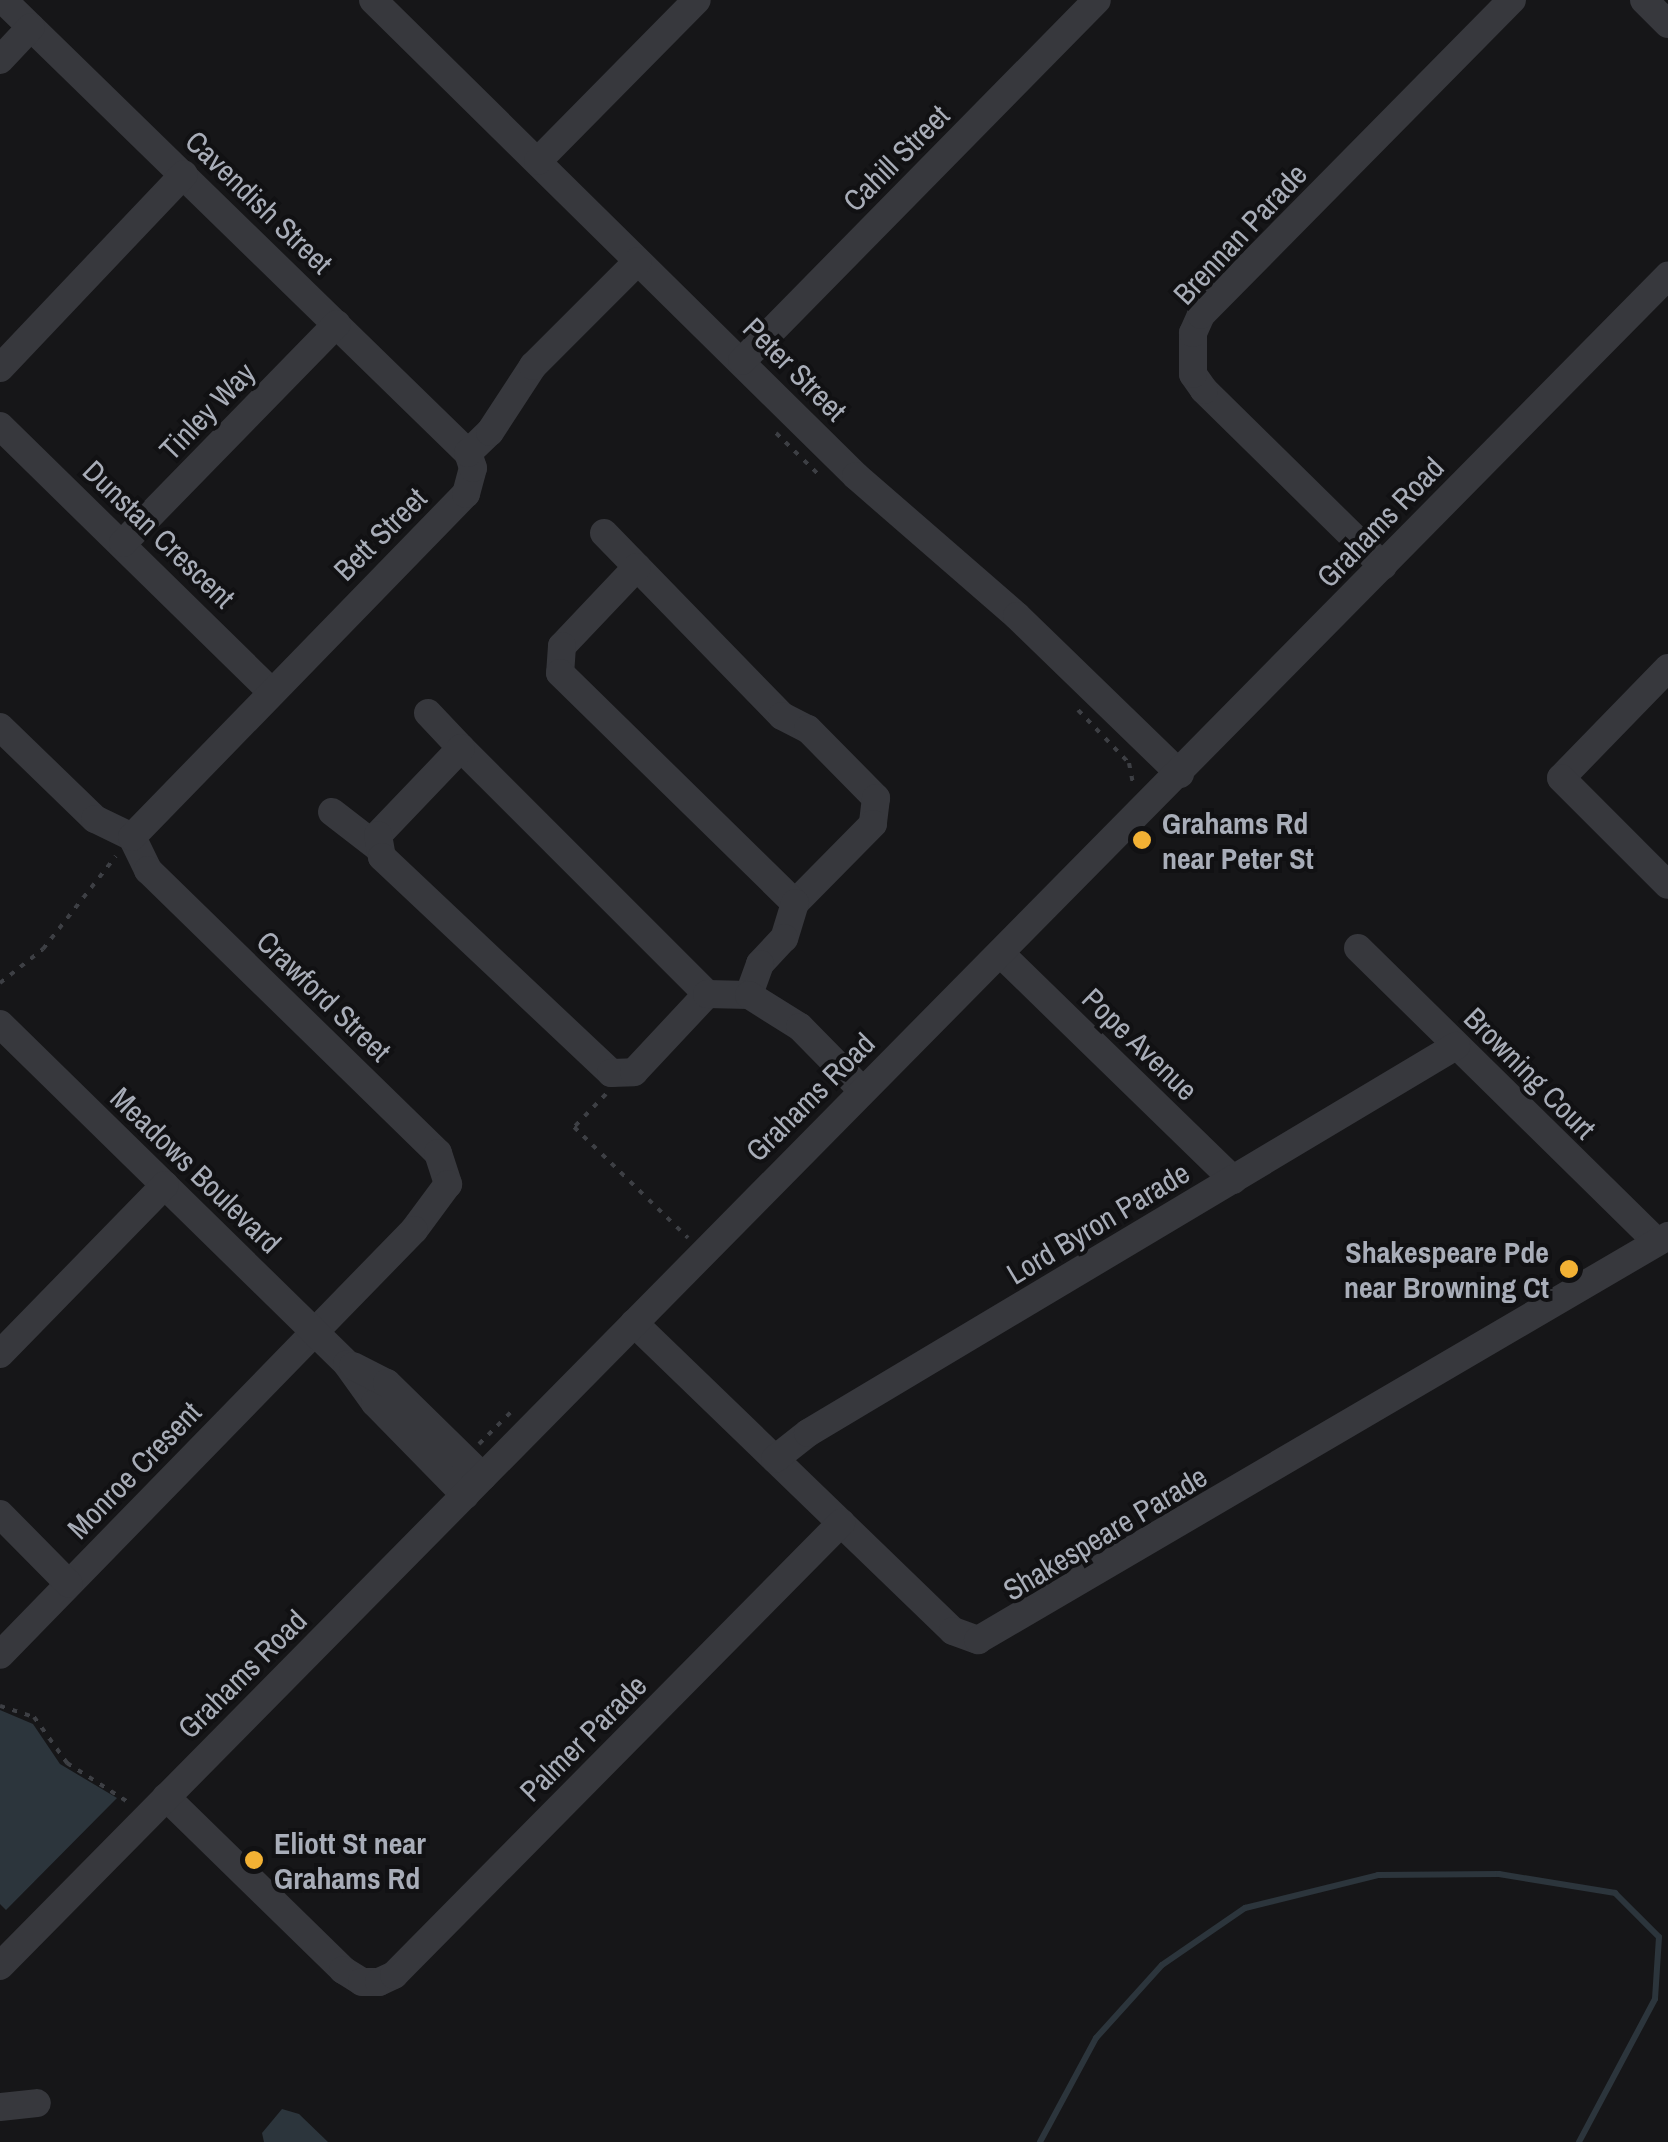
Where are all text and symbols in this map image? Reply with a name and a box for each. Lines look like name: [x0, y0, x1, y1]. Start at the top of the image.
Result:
street label: Cahill Street: [835, 97, 957, 219]
street label: Cavendish Street: [178, 123, 340, 281]
street label: Brennan Parade: [1166, 156, 1314, 312]
street label: Peter Street: [736, 310, 854, 428]
street label: Tinley Way: [152, 355, 262, 467]
street label: Grahams Road: [1309, 450, 1451, 594]
street label: Dunstan Crescent: [76, 453, 242, 615]
street label: Bett Street: [326, 480, 434, 588]
place label: Grahams Rd near Peter St: [1162, 805, 1314, 876]
marker: Grahams Rd near Peter St: [1131, 829, 1153, 851]
street label: Crawford Street: [250, 923, 398, 1069]
street label: Pope Avenue: [1075, 980, 1205, 1108]
street label: Browning Court: [1457, 1000, 1603, 1146]
street label: Grahams Road: [738, 1025, 882, 1169]
street label: Meadows Boulevard: [103, 1080, 289, 1260]
street label: Lord Byron Parade: [1000, 1154, 1196, 1292]
place label: Shakespeare Pde near Browning Ct: [1344, 1234, 1549, 1304]
marker: Shakespeare Pde near Browning Ct: [1558, 1258, 1580, 1280]
street label: Monroe Cresent: [60, 1394, 208, 1546]
street label: Shakespeare Parade: [997, 1458, 1213, 1608]
street label: Grahams Road: [170, 1602, 314, 1746]
street label: Palmer Parade: [512, 1667, 654, 1809]
place label: Eliott St near Grahams Rd: [274, 1825, 426, 1896]
marker: Eliott St near Grahams Rd: [243, 1849, 265, 1871]

